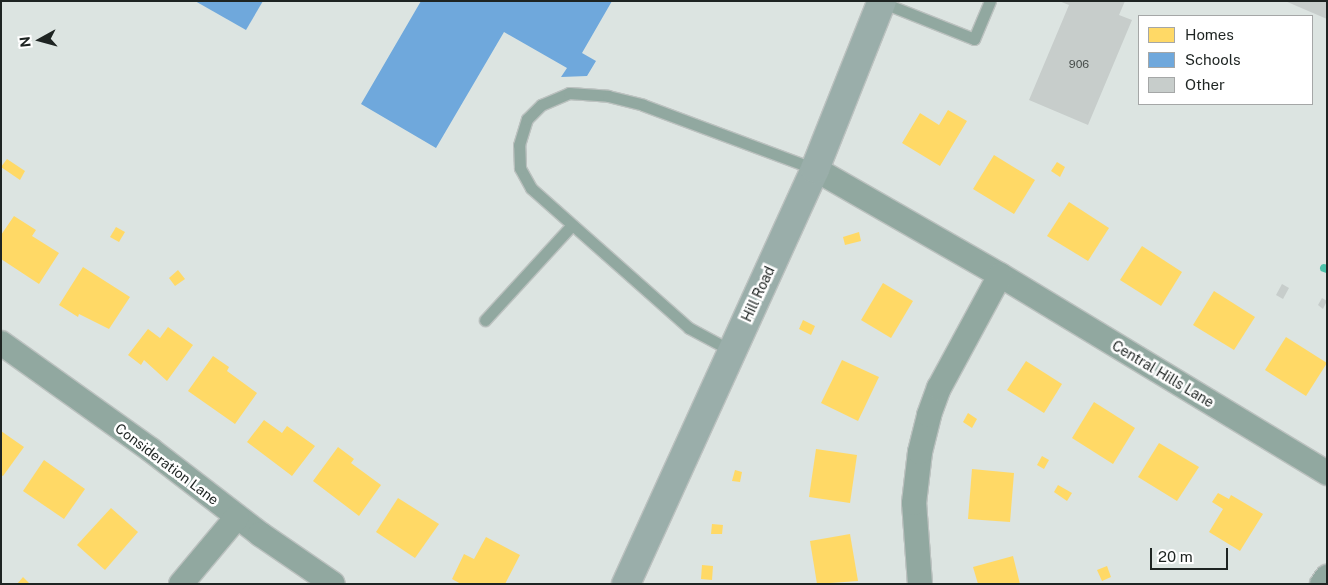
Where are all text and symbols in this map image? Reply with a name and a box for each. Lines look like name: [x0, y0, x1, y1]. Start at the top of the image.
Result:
north arrow: [15, 15, 65, 65]
legend: [1138, 15, 1313, 105]
text: Homes: [1185, 26, 1234, 43]
text: N: [17, 35, 34, 48]
text: Schools: [1185, 51, 1241, 68]
house number: 906: [1069, 57, 1089, 71]
text: Other: [1185, 76, 1225, 93]
street label: Hill Road: [738, 264, 778, 324]
street label: Central Hills Lane: [1109, 337, 1217, 411]
street label: Consideration Lane: [112, 420, 222, 508]
scale bar: [1153, 538, 1230, 570]
text: 20 m: [1158, 548, 1193, 565]

